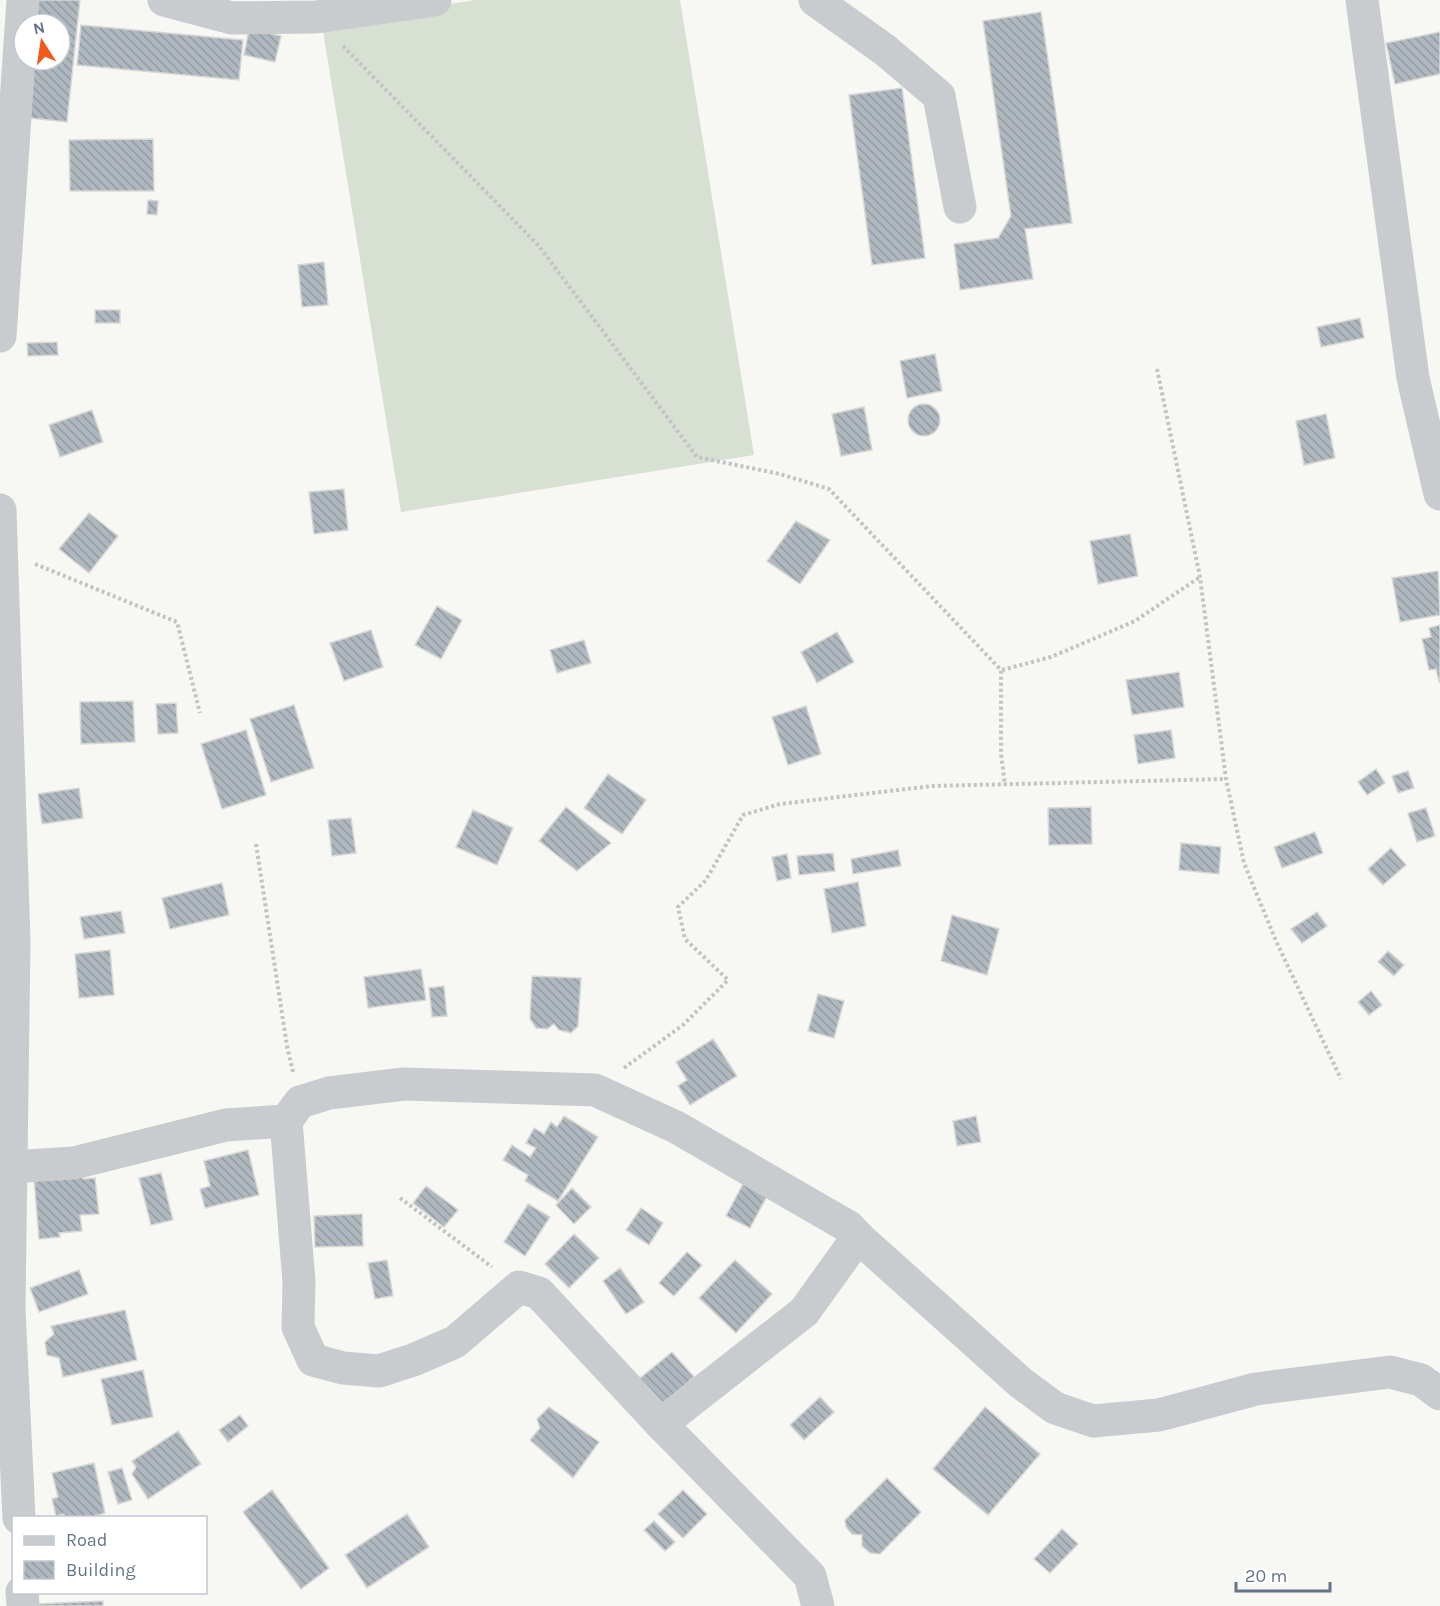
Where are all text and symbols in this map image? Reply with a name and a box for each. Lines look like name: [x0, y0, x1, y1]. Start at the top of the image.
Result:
north arrow: [12, 12, 72, 72]
text: N: [31, 17, 47, 38]
legend: [12, 1516, 207, 1594]
text: Road: [66, 1529, 107, 1551]
scale bar: [1236, 1555, 1330, 1593]
text: Building: [66, 1559, 136, 1581]
text: 20 m: [1245, 1565, 1287, 1587]

